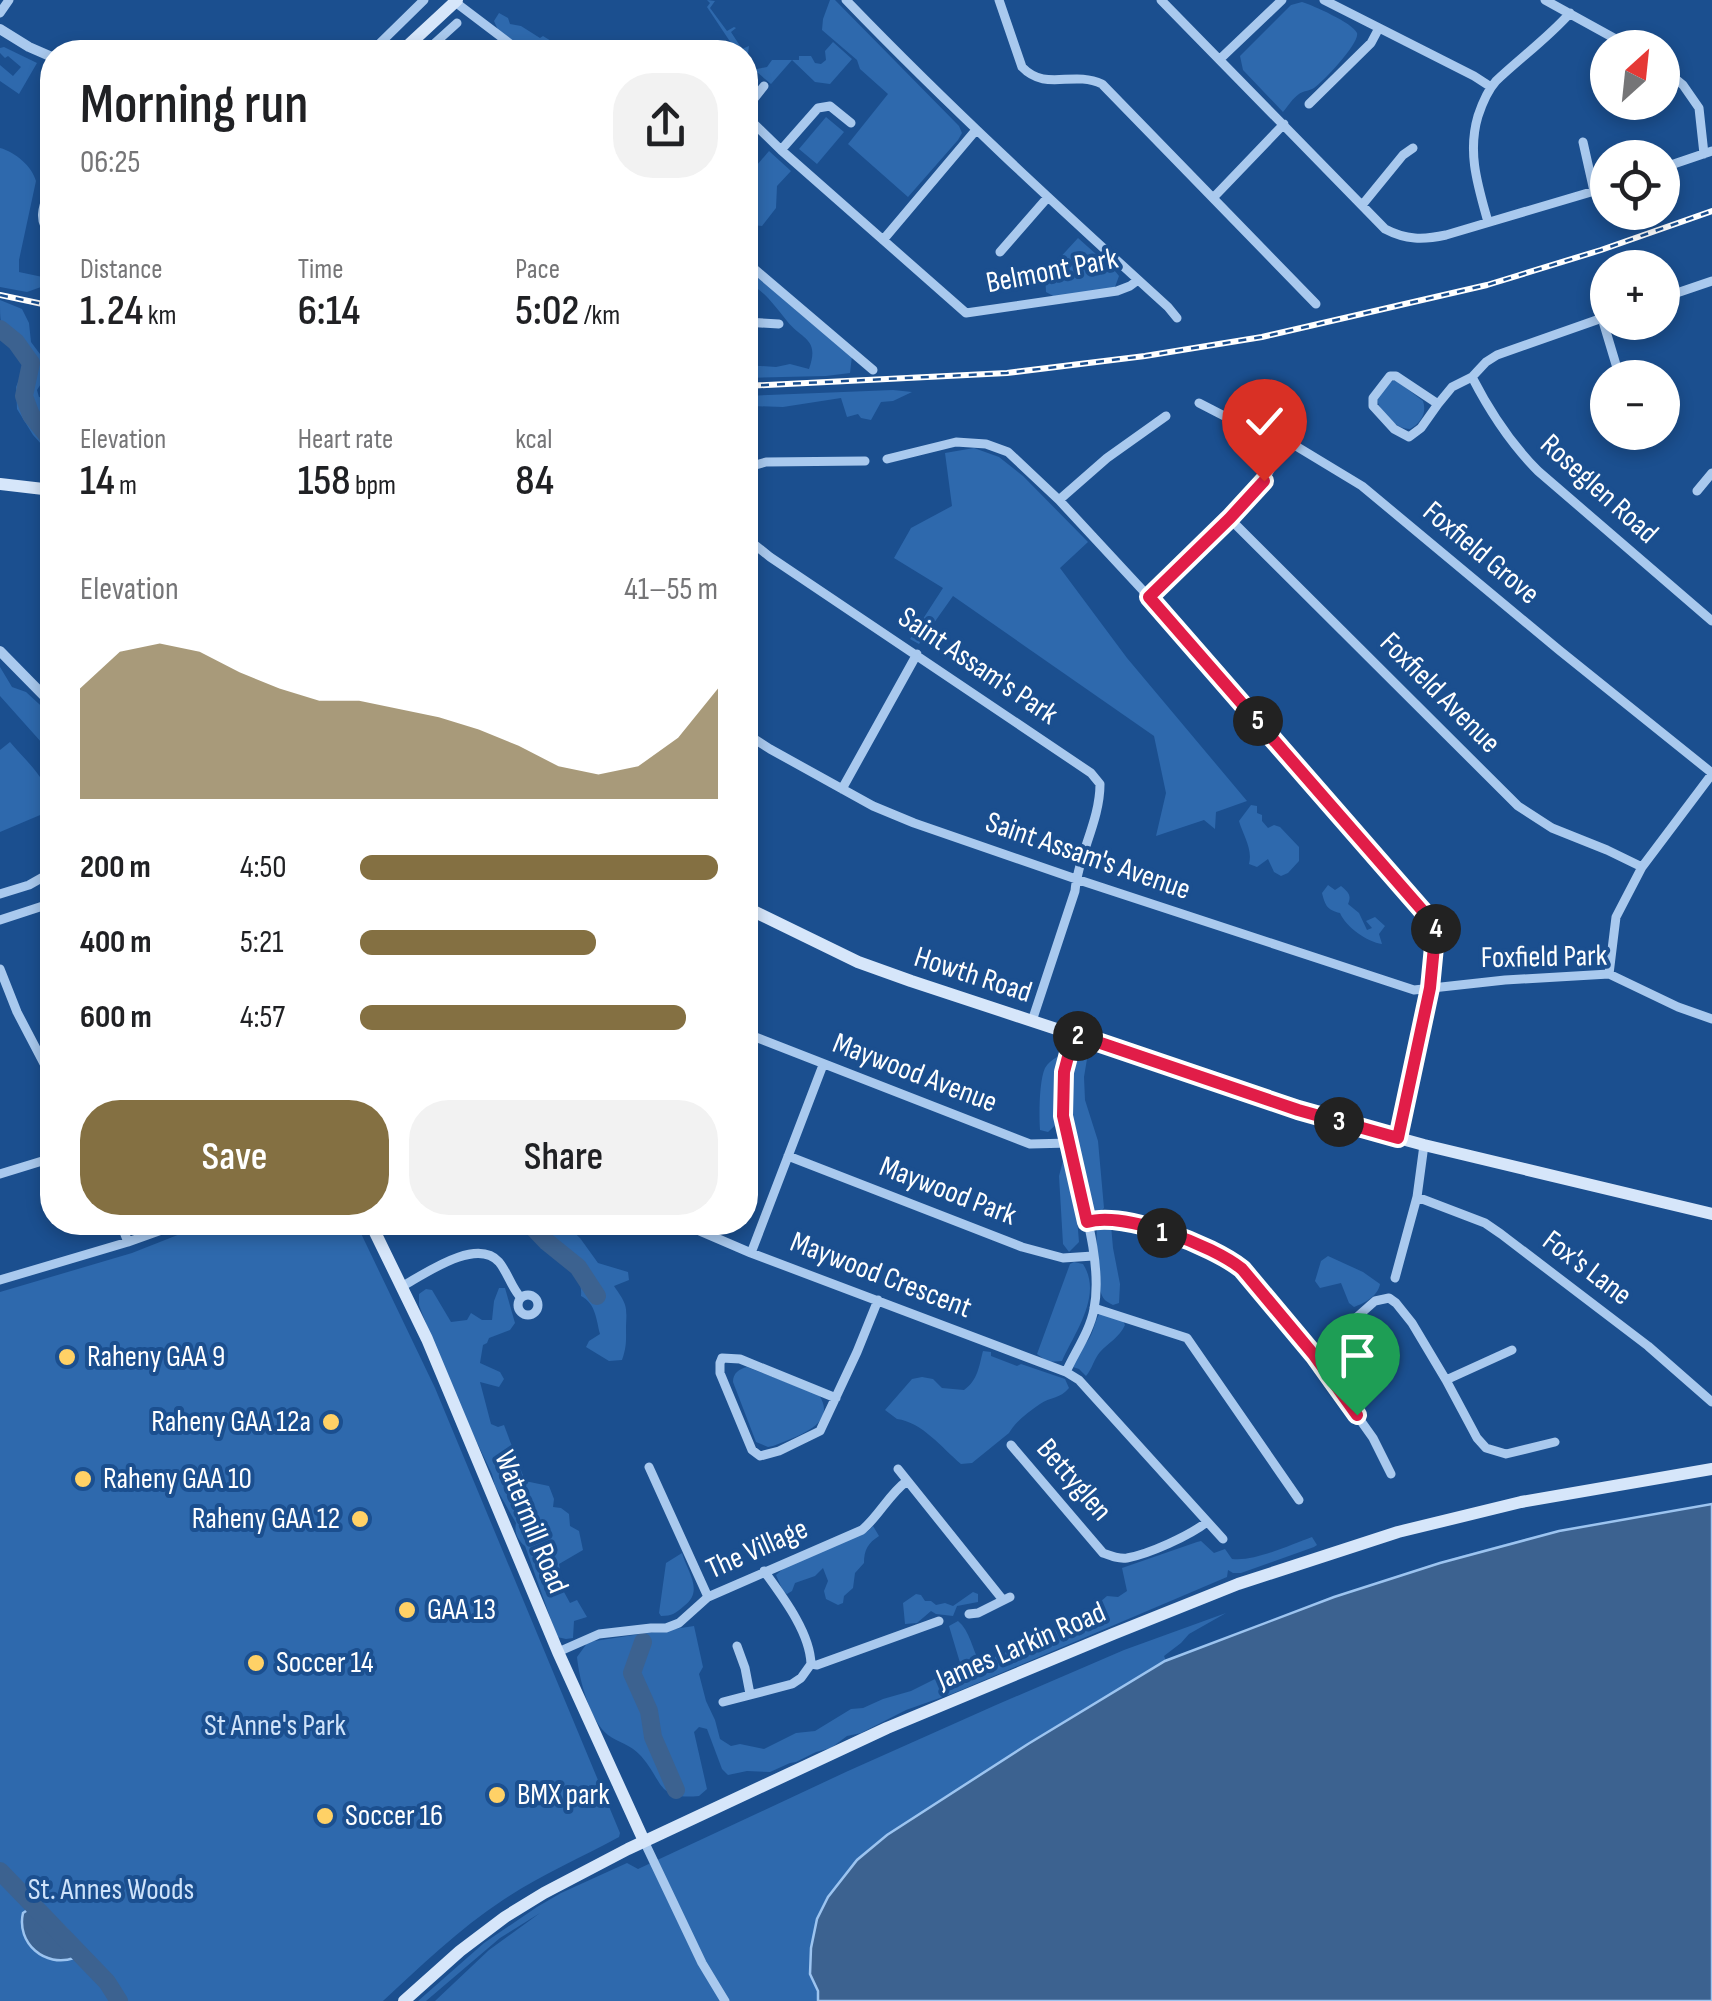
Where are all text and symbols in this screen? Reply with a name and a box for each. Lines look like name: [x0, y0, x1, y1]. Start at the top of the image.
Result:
north arrow: [1590, 30, 1680, 120]
map controls: [1590, 30, 1680, 450]
text: Morning run: [80, 72, 308, 139]
button: share: [613, 73, 718, 178]
button: locate: [1590, 140, 1680, 230]
text: 06:25: [80, 143, 140, 182]
street label: Belmont Park: [983, 240, 1122, 301]
button: +: [1590, 250, 1680, 340]
text: Distance: [80, 253, 163, 286]
text: Time: [298, 253, 343, 286]
text: Pace: [515, 253, 560, 286]
text: 1.24: [80, 286, 143, 337]
text: 6:14: [298, 286, 360, 337]
text: 5:02: [515, 286, 579, 337]
text: km: [143, 299, 176, 332]
text: /km: [579, 299, 620, 332]
button: −: [1590, 360, 1680, 450]
pin: [1222, 379, 1307, 482]
icon: check: [1237, 394, 1292, 449]
text: Elevation: [80, 423, 166, 456]
text: Heart rate: [298, 423, 393, 456]
text: kcal: [515, 423, 552, 456]
street label: Roseglen Road: [1533, 427, 1665, 551]
text: 14: [80, 456, 115, 507]
text: 158: [298, 456, 350, 507]
text: 84: [515, 456, 554, 507]
text: m: [115, 469, 137, 502]
text: bpm: [350, 469, 396, 502]
street label: Foxfield Grove: [1415, 494, 1547, 612]
text: Elevation: [80, 570, 179, 609]
text: 41–55 m: [624, 570, 718, 609]
street label: Saint Assam's Park: [891, 599, 1065, 733]
street label: Foxfield Avenue: [1372, 625, 1508, 761]
pin: 5: [1233, 696, 1283, 746]
text: 5: [1252, 704, 1264, 737]
street label: Saint Assam's Avenue: [981, 804, 1195, 908]
text: 200 m: [80, 848, 151, 887]
text: 4:50: [240, 848, 287, 887]
pin: 4: [1411, 904, 1461, 954]
text: 4: [1429, 912, 1443, 945]
text: 400 m: [80, 923, 152, 962]
text: 5:21: [240, 923, 283, 962]
street label: Foxfield Park: [1481, 938, 1608, 976]
street label: Howth Road: [910, 939, 1036, 1011]
text: 600 m: [80, 998, 152, 1037]
text: 4:57: [240, 998, 285, 1037]
pin: 2: [1053, 1011, 1103, 1061]
text: 2: [1072, 1019, 1084, 1052]
street label: Maywood Avenue: [828, 1025, 1002, 1121]
pin: 3: [1314, 1097, 1364, 1147]
button: Save: [80, 1100, 389, 1215]
button: Share: [409, 1100, 718, 1215]
text: 3: [1333, 1105, 1345, 1138]
street label: Maywood Park: [875, 1148, 1022, 1234]
pin: 1: [1137, 1208, 1187, 1258]
text: 1: [1157, 1216, 1167, 1249]
street label: Fox's Lane: [1535, 1223, 1639, 1313]
street label: Maywood Crescent: [785, 1224, 977, 1326]
pin: [1315, 1313, 1400, 1416]
icon: arrive: [1330, 1328, 1385, 1383]
place label: Raheny GAA 9: [87, 1339, 225, 1375]
marker: Raheny GAA 9: [56, 1346, 78, 1368]
place label: Raheny GAA 12a: [151, 1404, 311, 1440]
marker: Raheny GAA 12a: [320, 1411, 342, 1433]
street label: Bettyglen: [1029, 1432, 1119, 1528]
street label: Watermill Road: [486, 1445, 576, 1599]
place label: Raheny GAA 10: [103, 1461, 252, 1497]
marker: Raheny GAA 10: [72, 1468, 94, 1490]
place label: Raheny GAA 12: [192, 1501, 340, 1537]
marker: Raheny GAA 12: [349, 1508, 371, 1530]
street label: The Village: [701, 1511, 813, 1587]
place label: GAA 13: [427, 1592, 496, 1628]
street label: James Larkin Road: [930, 1594, 1111, 1698]
marker: GAA 13: [396, 1599, 418, 1621]
place label: Soccer 14: [276, 1645, 374, 1681]
marker: Soccer 14: [245, 1652, 267, 1674]
park label: St Anne's Park: [204, 1708, 347, 1744]
place label: BMX park: [517, 1777, 610, 1813]
marker: BMX park: [486, 1784, 508, 1806]
place label: Soccer 16: [345, 1798, 443, 1834]
marker: Soccer 16: [314, 1805, 336, 1827]
park label: St. Annes Woods: [28, 1872, 194, 1908]

